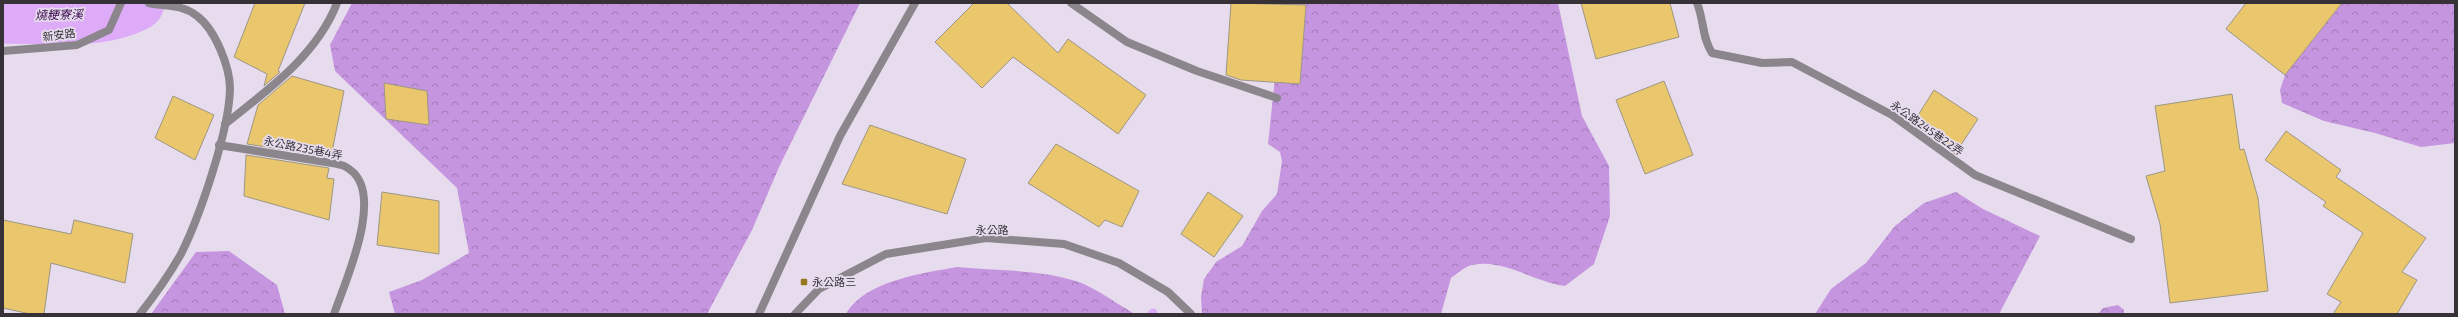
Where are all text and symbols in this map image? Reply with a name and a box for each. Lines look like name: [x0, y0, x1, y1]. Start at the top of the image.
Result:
water label: 燒粳寮溪: [35, 7, 85, 21]
street label: 新安路: [42, 26, 76, 43]
street label: 永公路245巷22弄: [1888, 98, 1966, 158]
street label: 永公路235巷4弄: [263, 133, 344, 162]
street label: 永公路: [976, 223, 1009, 236]
place label: 永公路三: [812, 275, 856, 288]
marker: 永公路三: [799, 277, 809, 287]

